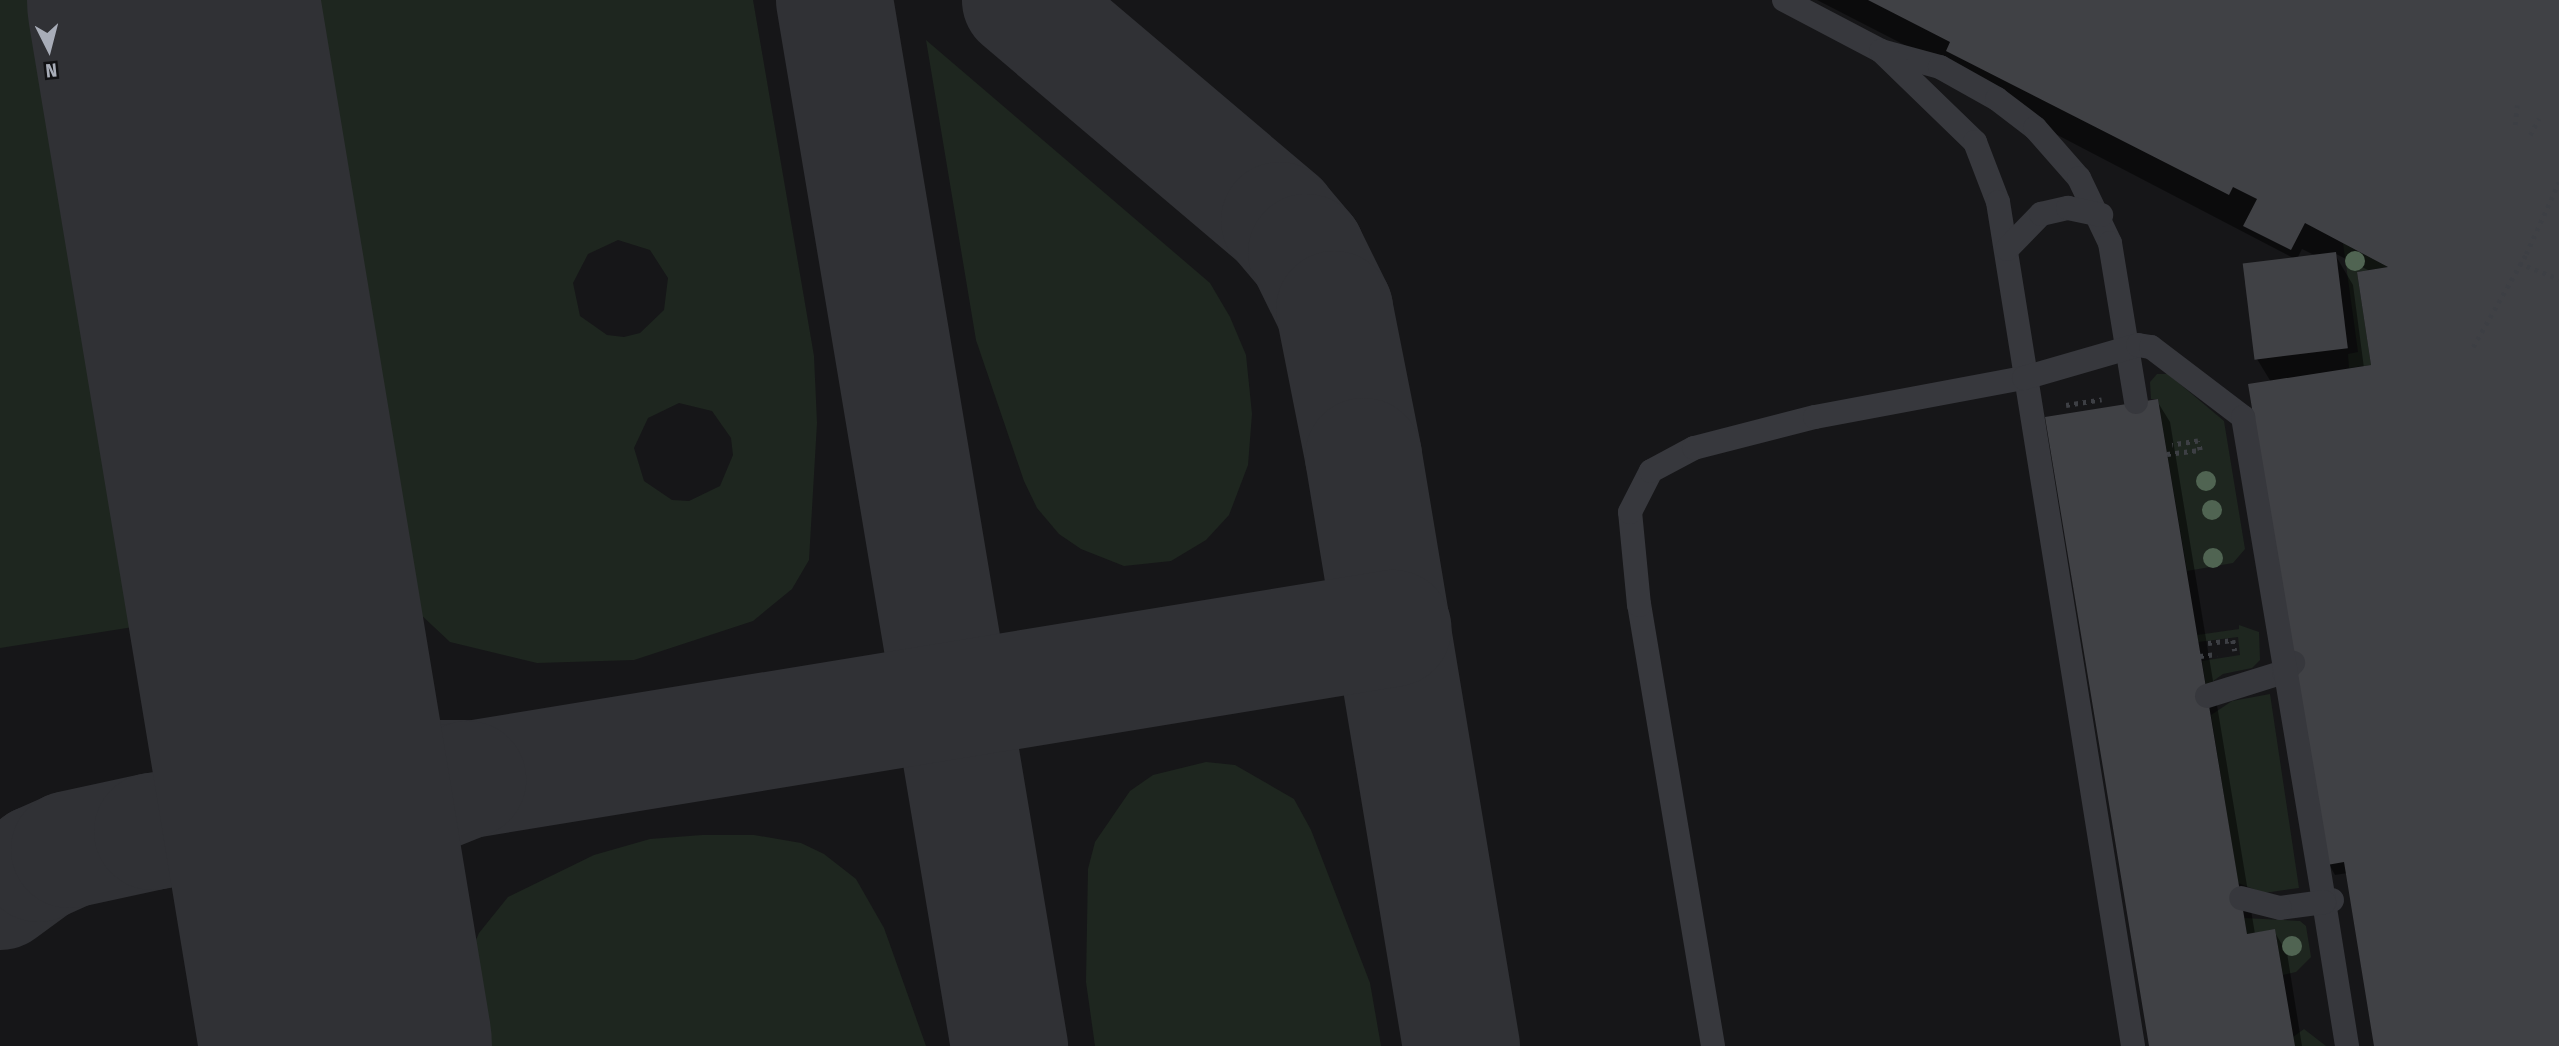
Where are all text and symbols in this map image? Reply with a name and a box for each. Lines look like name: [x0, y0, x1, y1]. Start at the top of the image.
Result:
north arrow: [14, 14, 84, 84]
text: N: [44, 58, 58, 82]

